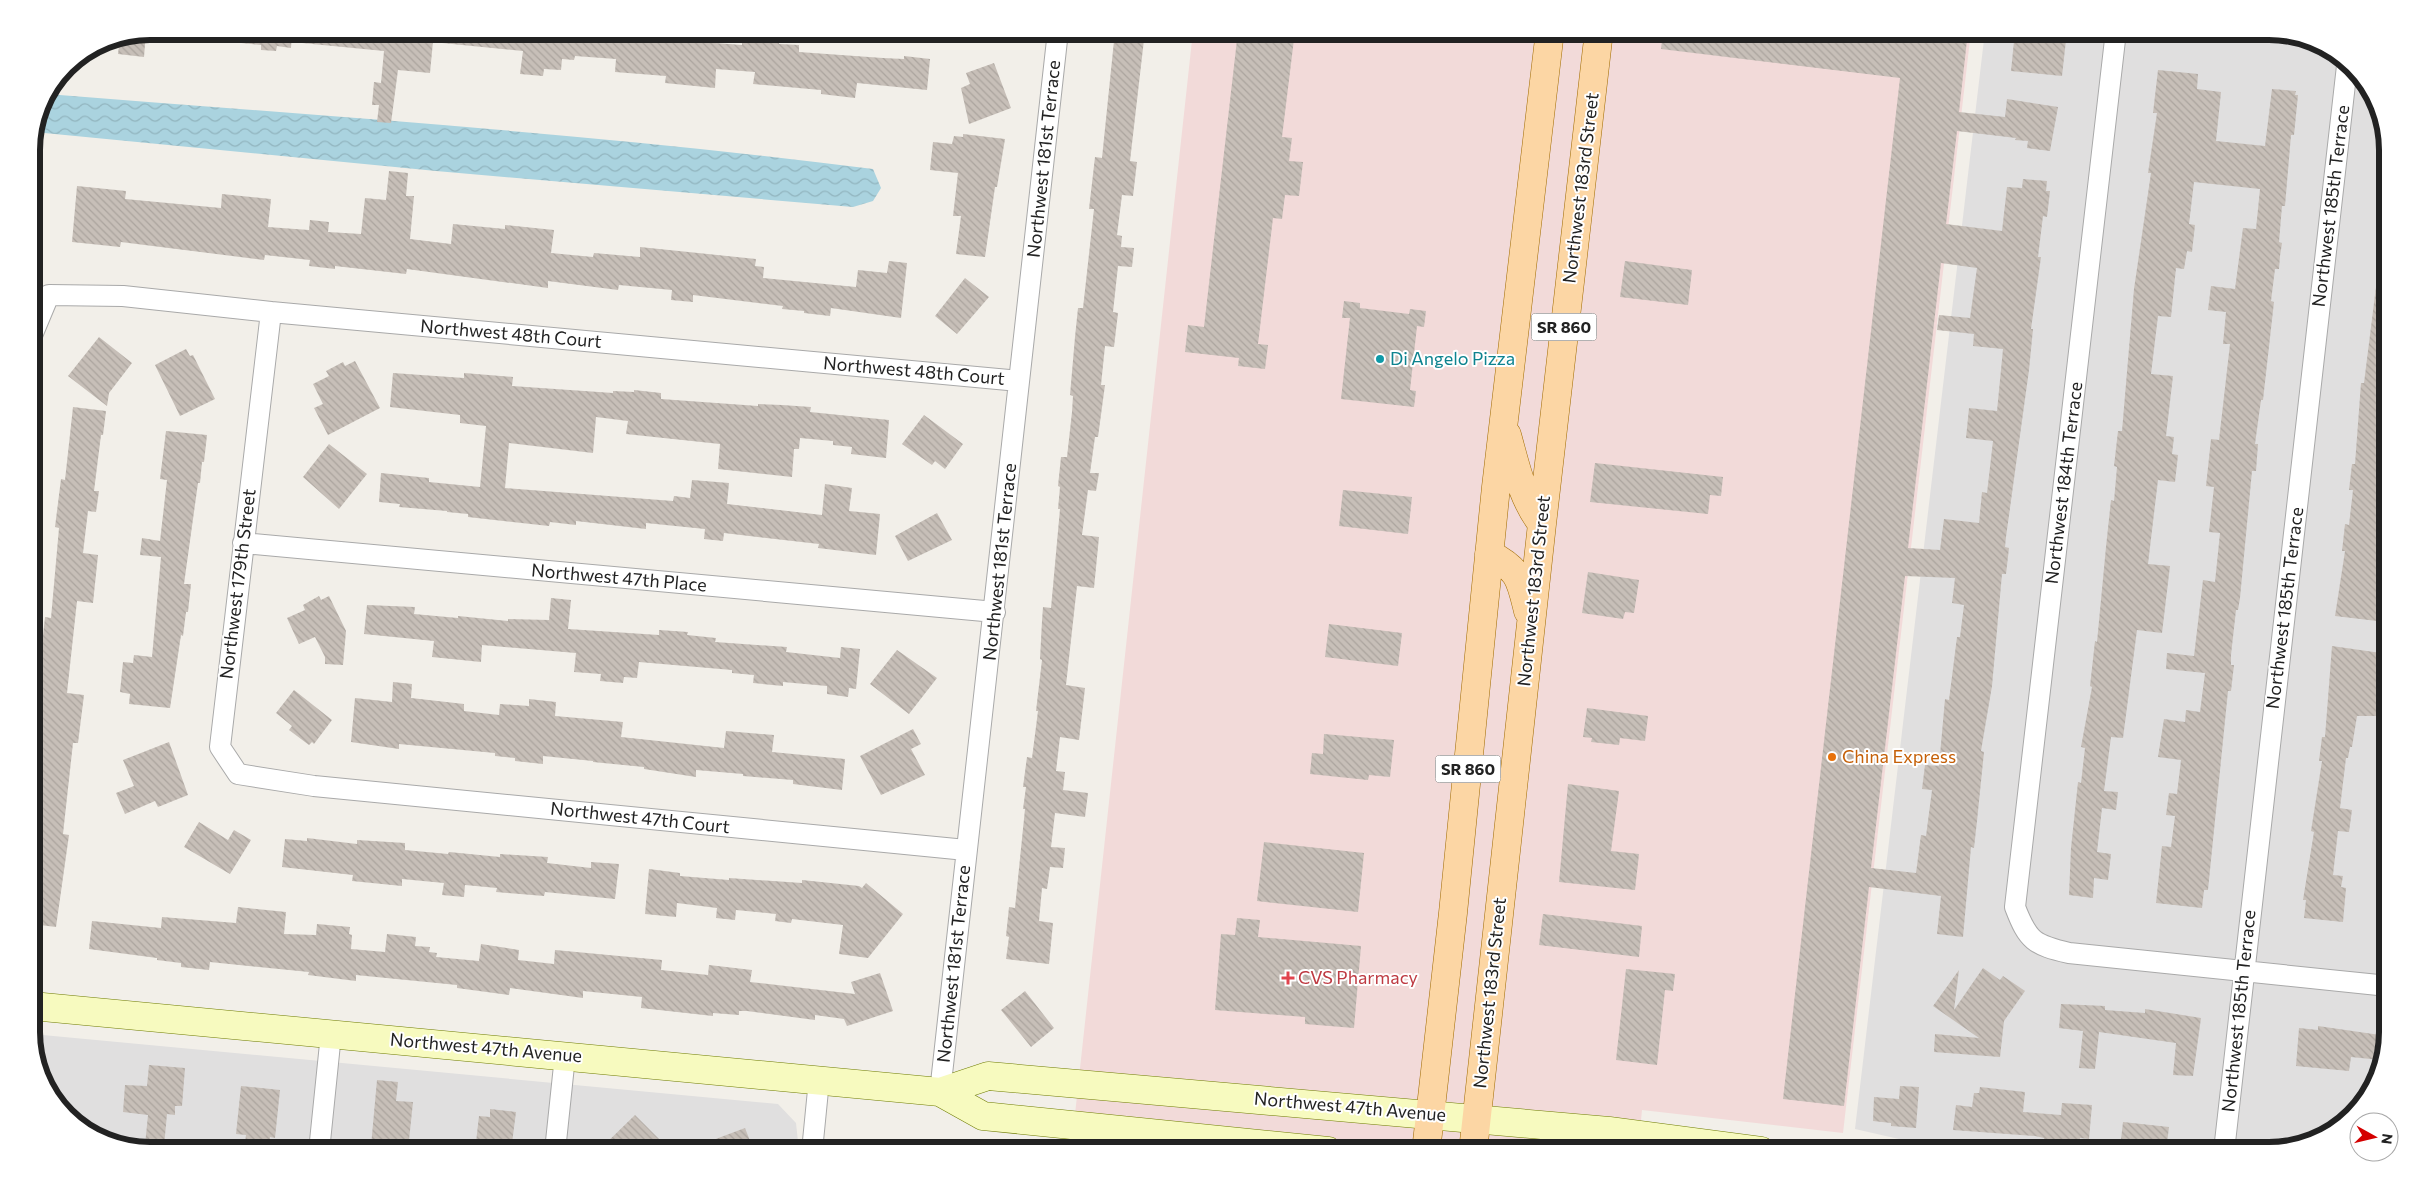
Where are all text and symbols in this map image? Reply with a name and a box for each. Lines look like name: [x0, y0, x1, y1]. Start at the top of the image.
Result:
street label: Northwest 181st Terrace: [1022, 59, 1064, 259]
street label: Northwest 183rd Street: [1557, 91, 1603, 285]
street label: Northwest 185th Terrace: [2307, 104, 2353, 308]
street label: Northwest 48th Court: [419, 314, 603, 352]
road number: SR 860: [1532, 314, 1596, 341]
place label: Di Angelo Pizza: [1390, 347, 1515, 369]
street label: Northwest 48th Court: [822, 351, 1006, 389]
marker: Di Angelo Pizza: [1374, 353, 1386, 365]
street label: Northwest 184th Terrace: [2040, 380, 2086, 585]
street label: Northwest 181st Terrace: [978, 462, 1020, 662]
street label: Northwest 179th Street: [214, 487, 260, 680]
street label: Northwest 183rd Street: [1512, 494, 1554, 688]
street label: Northwest 185th Terrace: [2261, 506, 2307, 710]
street label: Northwest 47th Place: [530, 558, 708, 596]
place label: China Express: [1842, 745, 1956, 767]
marker: China Express: [1826, 751, 1838, 763]
road number: SR 860: [1436, 756, 1500, 782]
street label: Northwest 47th Court: [549, 797, 731, 837]
street label: Northwest 181st Terrace: [932, 864, 974, 1064]
street label: Northwest 183rd Street: [1468, 896, 1510, 1090]
street label: Northwest 185th Terrace: [2216, 909, 2260, 1113]
place label: CVS Pharmacy: [1298, 966, 1418, 988]
marker: CVS Pharmacy: [1282, 972, 1294, 984]
street label: Northwest 47th Avenue: [389, 1028, 583, 1066]
street label: Northwest 47th Avenue: [1253, 1087, 1447, 1125]
north arrow: [2349, 1112, 2399, 1162]
text: N: [2378, 1132, 2397, 1145]

